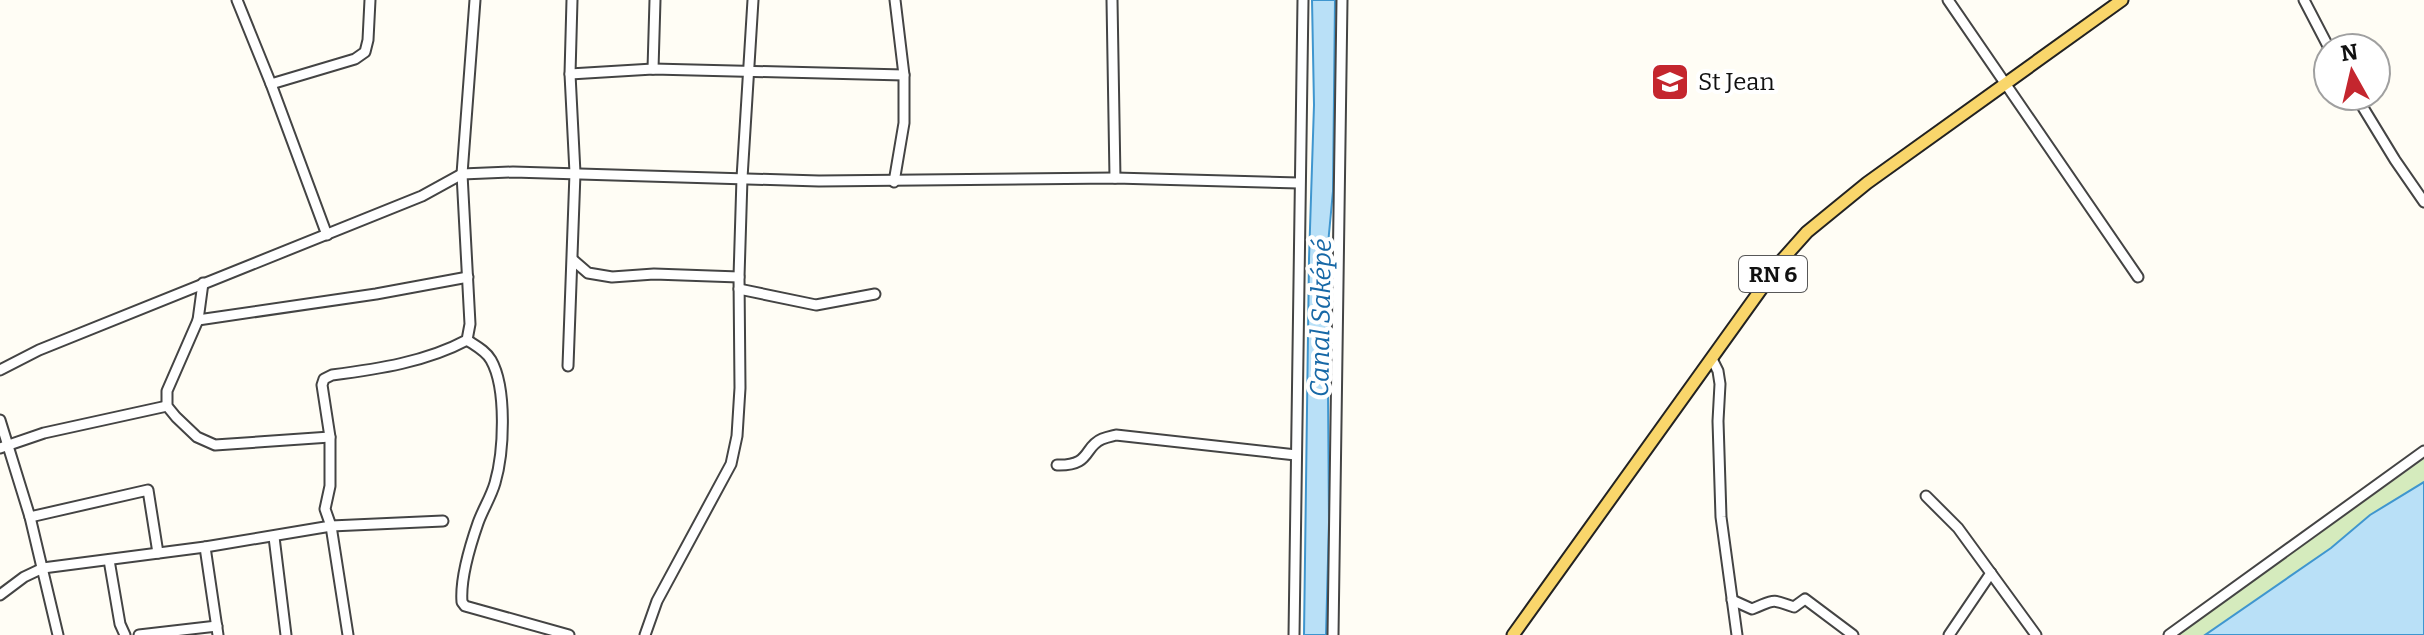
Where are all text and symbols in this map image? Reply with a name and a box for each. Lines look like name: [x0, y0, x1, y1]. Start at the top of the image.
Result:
north arrow: [2312, 32, 2392, 112]
text: N: [2339, 38, 2360, 67]
school or university icon: St Jean: [1649, 61, 1691, 103]
place label: St Jean: [1698, 68, 1775, 96]
water label: Canal Saképé: [1304, 239, 1338, 397]
road number: RN 6: [1739, 256, 1807, 292]

